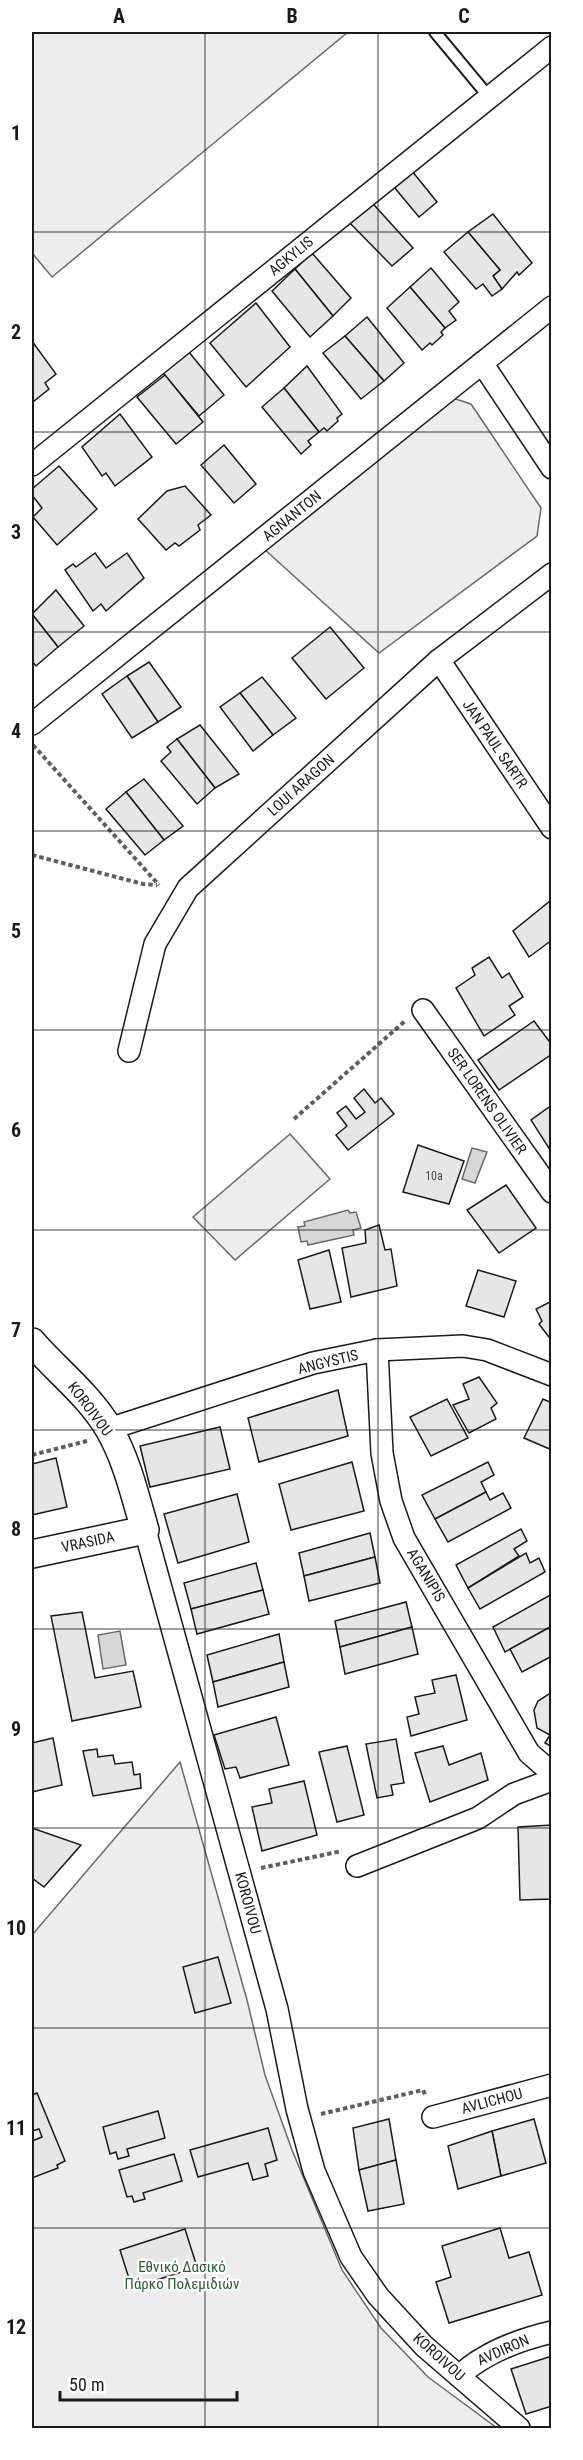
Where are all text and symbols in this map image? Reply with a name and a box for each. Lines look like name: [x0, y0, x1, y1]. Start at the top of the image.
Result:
text: A: [113, 4, 125, 28]
text: B: [286, 4, 298, 28]
text: C: [458, 4, 470, 28]
text: 1: [11, 121, 21, 145]
street label: AGKYLIS: [265, 232, 317, 279]
text: 2: [11, 320, 21, 344]
street label: AGNANTON: [259, 487, 325, 545]
text: 3: [11, 520, 21, 544]
street label: JAN PAUL SARTR: [459, 696, 531, 792]
text: 4: [11, 719, 21, 743]
street label: LOUI ARAGON: [264, 750, 338, 820]
text: 5: [11, 919, 21, 943]
street label: SER LORENS OLIVIER: [444, 1044, 530, 1158]
text: 6: [11, 1118, 21, 1142]
house number: 10a: [425, 1169, 443, 1183]
text: 7: [11, 1318, 21, 1342]
street label: ANGYSTIS: [296, 1346, 360, 1378]
street label: KOROIVOU: [64, 1378, 116, 1440]
text: 8: [11, 1517, 21, 1541]
street label: VRASIDA: [60, 1528, 116, 1556]
street label: AGANIPIS: [403, 1545, 449, 1605]
text: 9: [11, 1717, 21, 1741]
street label: KOROIVOU: [231, 1870, 265, 1936]
text: 10: [6, 1916, 26, 1940]
street label: AVLICHOU: [459, 2084, 525, 2118]
text: 11: [6, 2116, 26, 2140]
park label: Εθνικό Δασικό Πάρκο Πολεμιδιών: [125, 2258, 240, 2293]
text: 12: [6, 2315, 26, 2339]
street label: KOROIVOU: [409, 2329, 469, 2385]
street label: AVDIRON: [474, 2331, 532, 2369]
scale bar: [60, 2364, 237, 2402]
text: 50 m: [69, 2374, 104, 2395]

